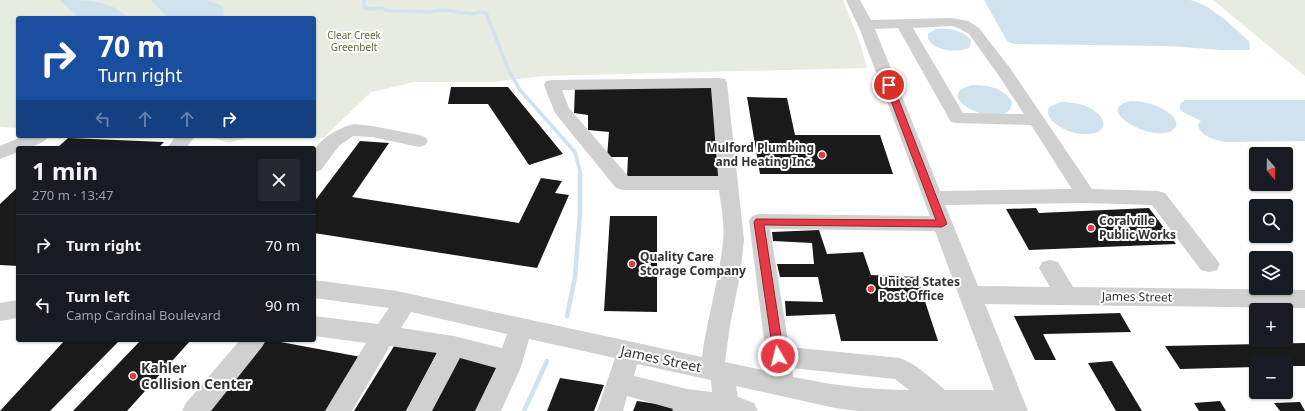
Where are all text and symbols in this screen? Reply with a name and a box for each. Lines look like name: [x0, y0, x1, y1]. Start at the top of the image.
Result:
text: 70 m: [98, 27, 165, 65]
park label: Clear Creek Greenbelt: [327, 28, 382, 54]
icon: right: [32, 32, 84, 84]
text: Turn right: [98, 63, 182, 87]
pin: [872, 68, 906, 102]
icon: arrive: [878, 74, 900, 96]
icon: left: [92, 108, 114, 130]
icon: ahead: [134, 108, 156, 130]
icon: ahead: [176, 108, 198, 130]
icon: right: [218, 108, 240, 130]
place label: Mulford Plumbing and Heating Inc.: [706, 139, 814, 170]
north arrow: [1249, 147, 1293, 191]
map controls: [1249, 147, 1293, 399]
marker: Mulford Plumbing and Heating Inc.: [817, 150, 827, 160]
text: 1 min: [32, 154, 98, 187]
button: close: [258, 159, 300, 201]
text: 270 m · 13:47: [32, 186, 113, 204]
button: search: [1249, 199, 1293, 243]
place label: Coralville Public Works: [1099, 212, 1176, 243]
marker: Coralville Public Works: [1086, 223, 1096, 233]
icon: right: [32, 234, 54, 256]
text: Turn right: [66, 235, 141, 255]
text: 70 m: [265, 235, 300, 255]
place label: Quality Care Storage Company: [640, 248, 746, 279]
button: layers: [1249, 251, 1293, 295]
marker: Quality Care Storage Company: [627, 259, 637, 269]
place label: United States Post Office: [879, 273, 960, 304]
marker: United States Post Office: [866, 284, 876, 294]
text: Turn left: [66, 286, 130, 306]
street label: James Street: [1101, 287, 1173, 306]
icon: left: [32, 294, 54, 316]
text: 90 m: [265, 295, 300, 315]
button: +: [1249, 303, 1293, 347]
text: Camp Cardinal Boulevard: [66, 306, 221, 324]
position arrow: [757, 335, 799, 377]
street label: James Street: [617, 340, 703, 376]
button: −: [1249, 355, 1293, 399]
place label: Kahler Collision Center: [141, 358, 252, 393]
marker: Kahler Collision Center: [128, 371, 138, 381]

